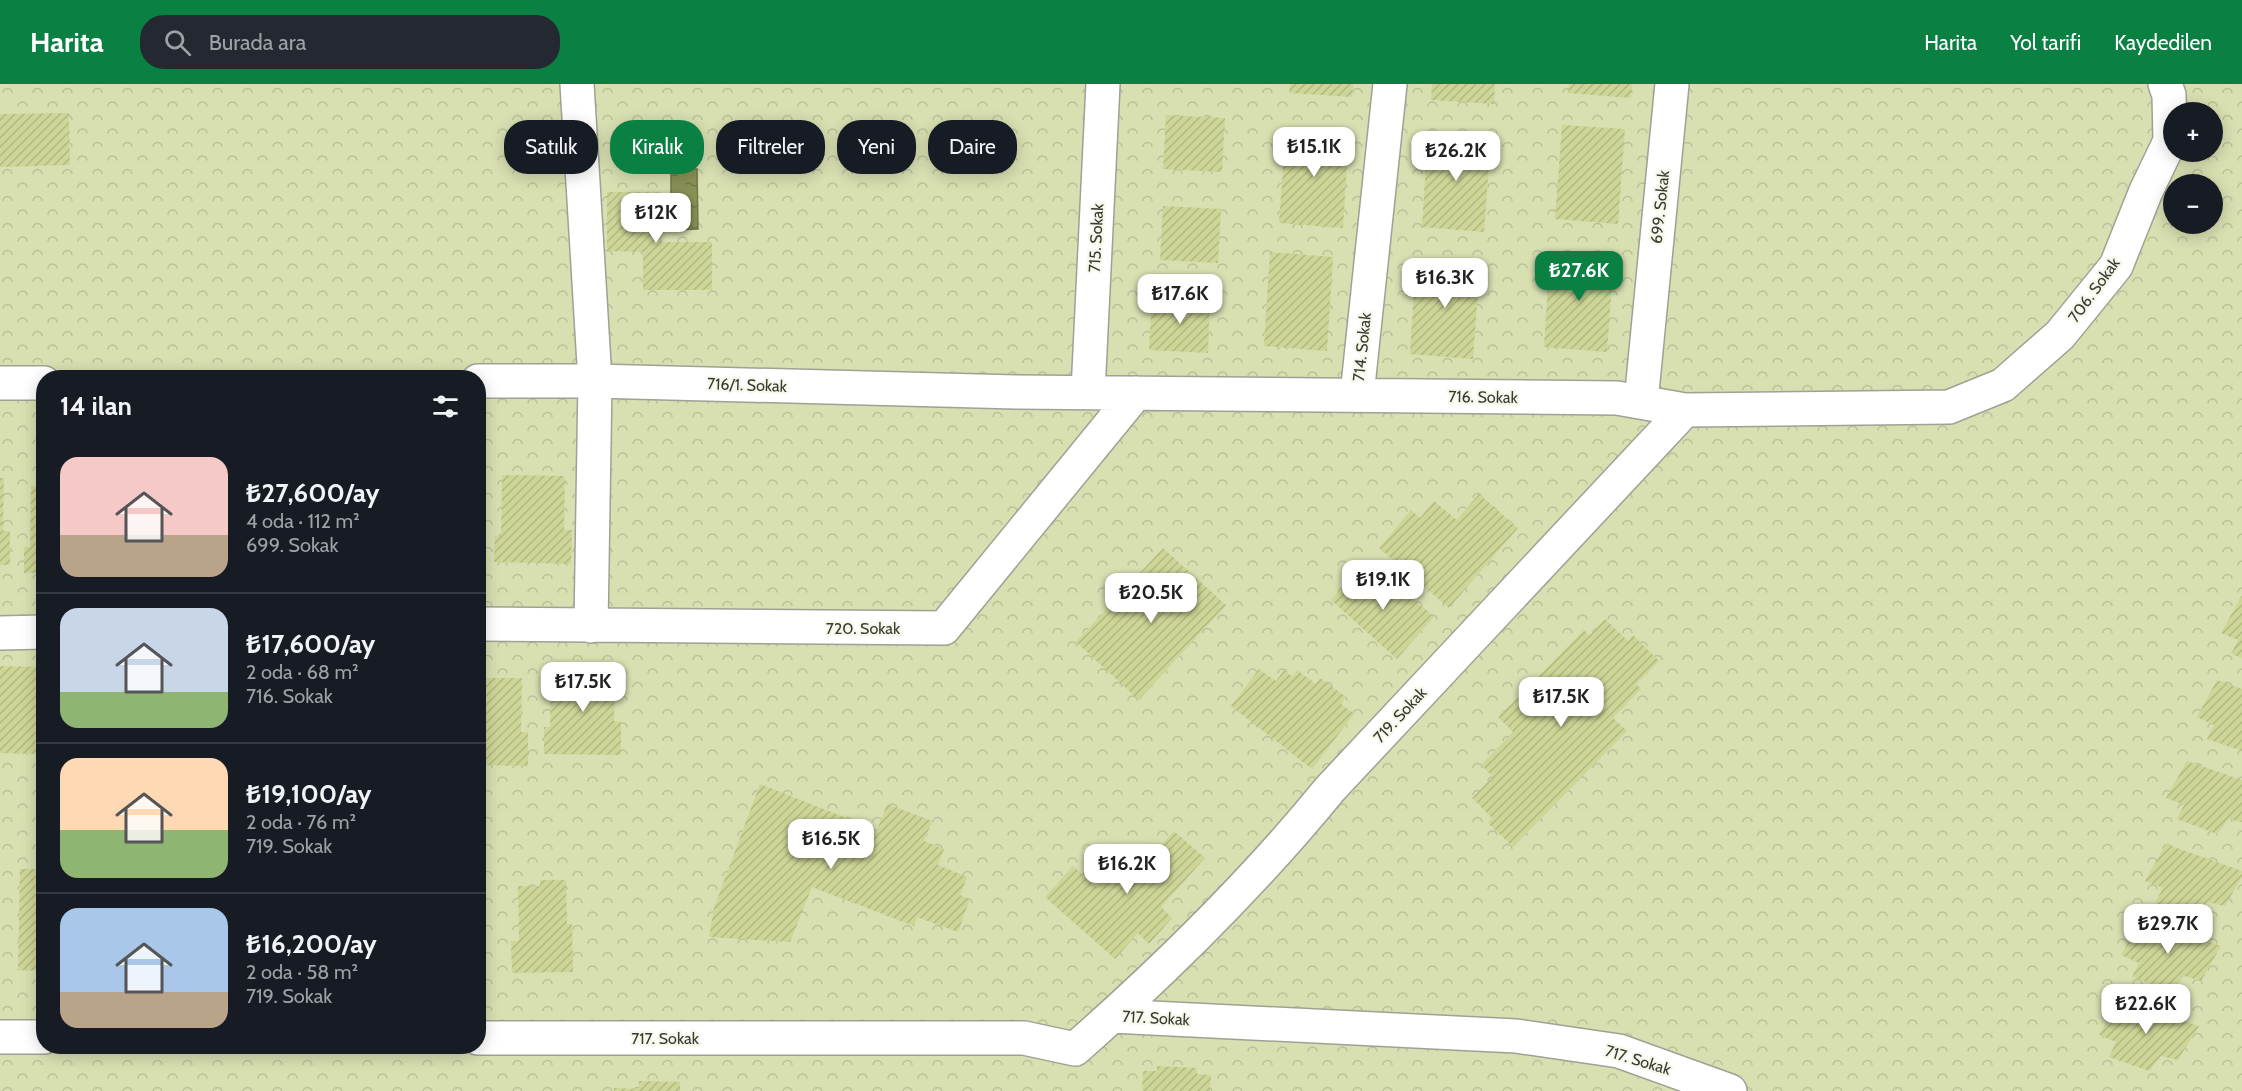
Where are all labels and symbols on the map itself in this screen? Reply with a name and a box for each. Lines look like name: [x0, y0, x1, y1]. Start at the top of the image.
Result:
pin: ₺15.1K: [1265, 127, 1363, 178]
pin: ₺26.2K: [1407, 131, 1505, 182]
street label: 699. Sokak: [1647, 168, 1673, 245]
pin: ₺12K: [620, 193, 692, 244]
street label: 715. Sokak: [1085, 202, 1107, 273]
pin: ₺27.6K: [1530, 251, 1628, 302]
street label: 706. Sokak: [2064, 253, 2124, 326]
pin: ₺16.3K: [1396, 258, 1494, 309]
pin: ₺17.6K: [1131, 274, 1229, 325]
street label: 714. Sokak: [1349, 311, 1375, 382]
street label: 716/1. Sokak: [707, 374, 788, 396]
street label: 716. Sokak: [1448, 387, 1519, 407]
pin: ₺19.1K: [1334, 560, 1432, 611]
pin: ₺20.5K: [1102, 573, 1200, 624]
street label: 720. Sokak: [826, 619, 901, 638]
pin: ₺17.5K: [534, 662, 632, 713]
pin: ₺17.5K: [1512, 677, 1610, 728]
street label: 719. Sokak: [1370, 683, 1431, 747]
pin: ₺16.5K: [782, 819, 880, 870]
pin: ₺16.2K: [1078, 844, 1176, 895]
pin: ₺29.7K: [2119, 904, 2217, 955]
pin: ₺22.6K: [2097, 984, 2195, 1035]
street label: 717. Sokak: [1122, 1007, 1191, 1029]
street label: 717. Sokak: [631, 1029, 700, 1048]
street label: 717. Sokak: [1603, 1041, 1674, 1079]

